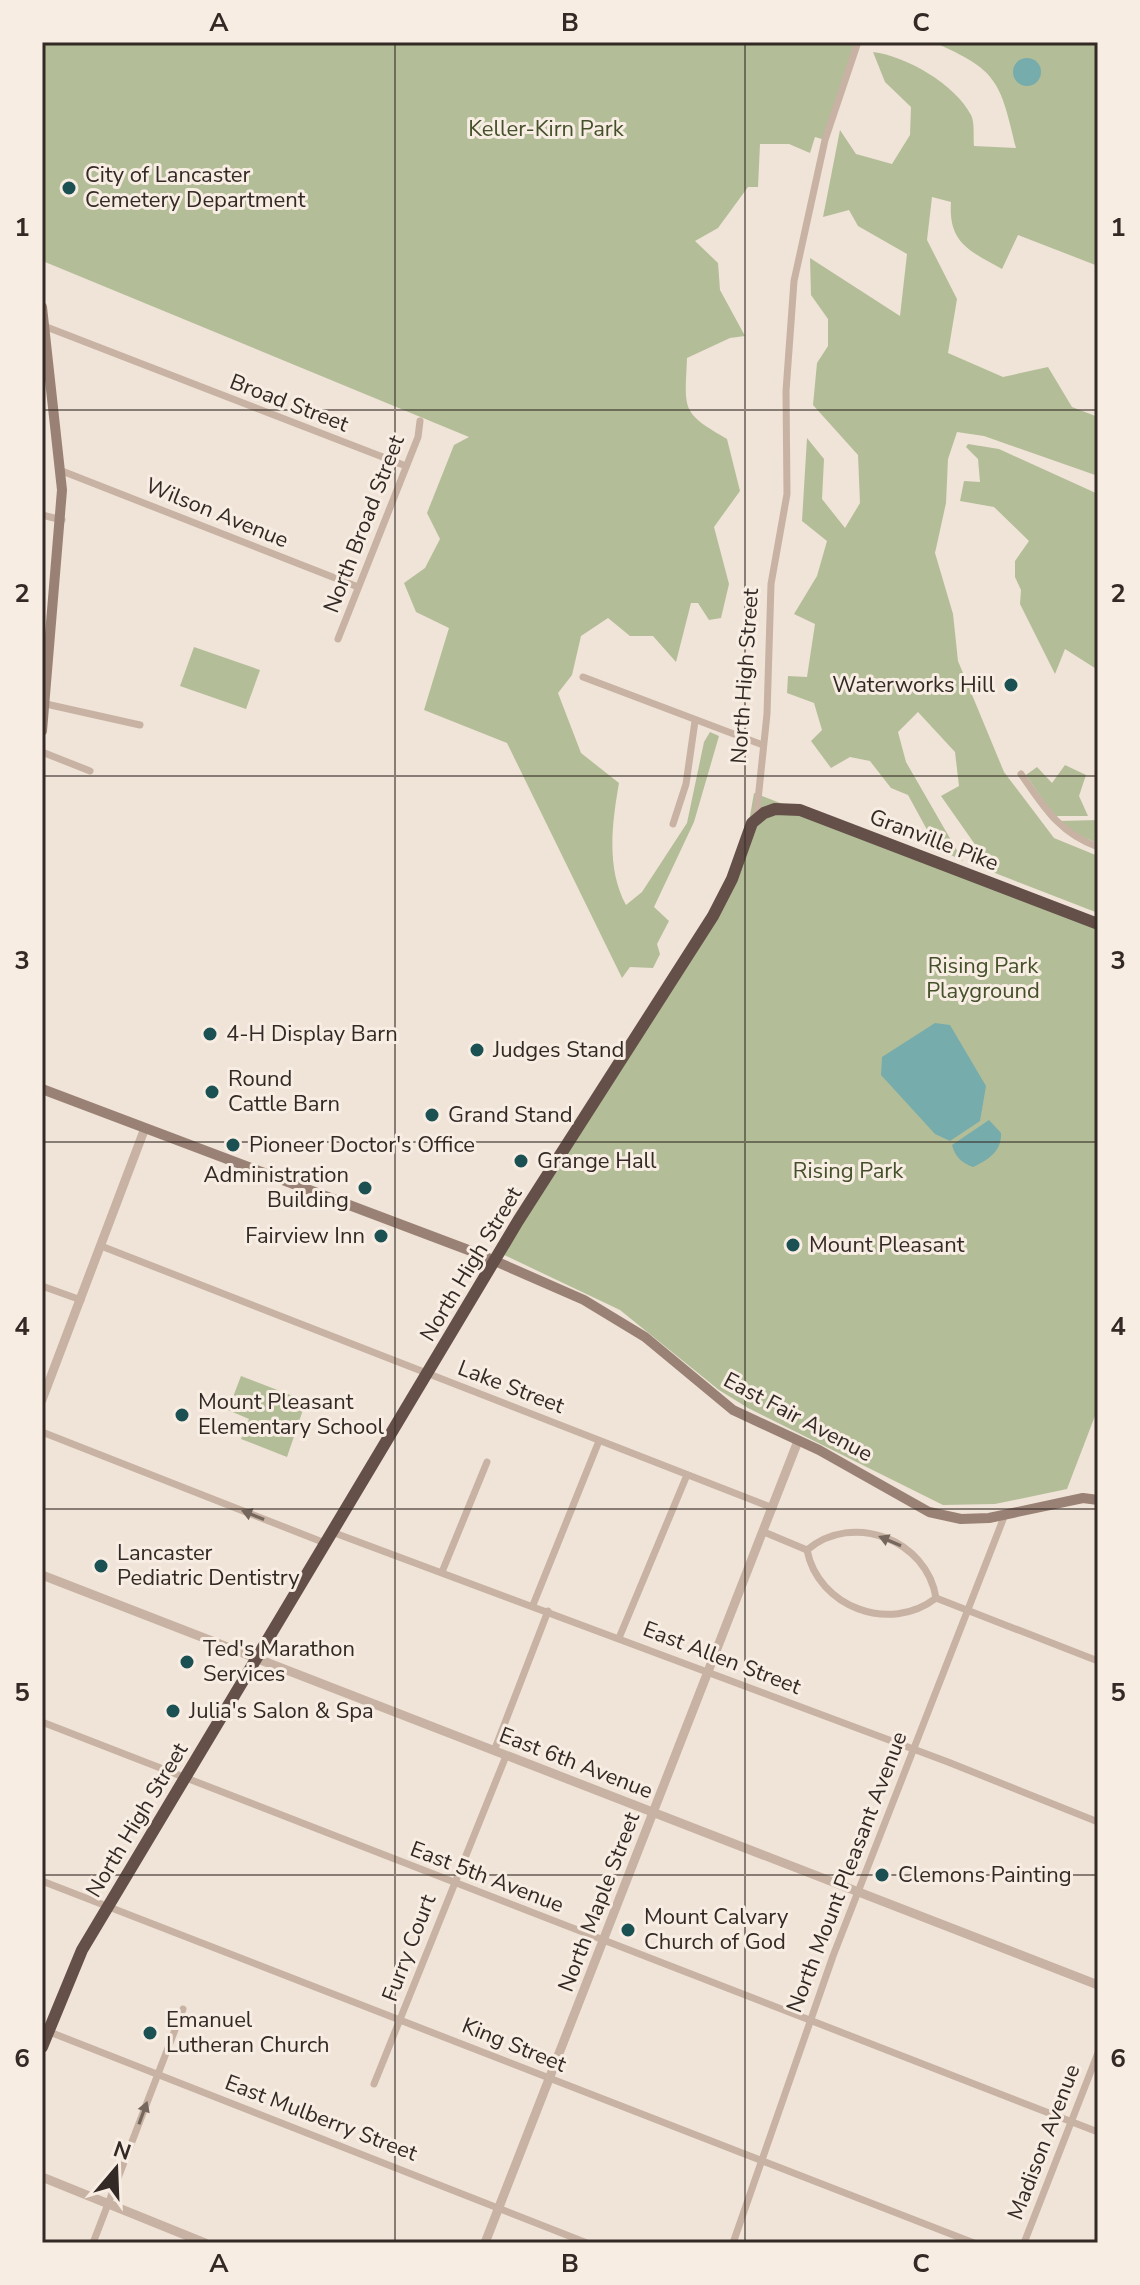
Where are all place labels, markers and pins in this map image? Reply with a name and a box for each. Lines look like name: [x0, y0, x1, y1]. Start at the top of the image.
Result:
place label: City of Lancaster Cemetery Department: [85, 160, 306, 215]
marker: City of Lancaster Cemetery Department: [60, 179, 78, 197]
place label: Waterworks Hill: [832, 670, 995, 700]
marker: Waterworks Hill: [1002, 676, 1020, 694]
place label: 4-H Display Barn: [226, 1019, 398, 1049]
marker: 4-H Display Barn: [201, 1025, 219, 1043]
place label: Judges Stand: [492, 1035, 624, 1065]
marker: Judges Stand: [468, 1041, 486, 1059]
place label: Round Cattle Barn: [228, 1064, 340, 1119]
marker: Round Cattle Barn: [203, 1083, 221, 1101]
place label: Grand Stand: [448, 1100, 573, 1130]
marker: Grand Stand: [423, 1106, 441, 1124]
place label: Pioneer Doctor's Office: [249, 1130, 475, 1160]
marker: Pioneer Doctor's Office: [224, 1136, 242, 1154]
place label: Grange Hall: [537, 1146, 657, 1176]
marker: Grange Hall: [512, 1152, 530, 1170]
place label: Administration Building: [204, 1160, 349, 1215]
marker: Administration Building: [356, 1179, 374, 1197]
place label: Fairview Inn: [245, 1221, 365, 1251]
marker: Fairview Inn: [372, 1227, 390, 1245]
place label: Mount Pleasant: [809, 1230, 965, 1260]
marker: Mount Pleasant: [784, 1236, 802, 1254]
place label: Mount Pleasant Elementary School: [198, 1387, 384, 1442]
marker: Mount Pleasant Elementary School: [173, 1406, 191, 1424]
place label: Lancaster Pediatric Dentistry: [117, 1538, 300, 1593]
marker: Lancaster Pediatric Dentistry: [92, 1557, 110, 1575]
place label: Ted's Marathon Services: [203, 1634, 355, 1689]
marker: Ted's Marathon Services: [178, 1653, 196, 1671]
place label: Julia's Salon & Spa: [188, 1696, 374, 1726]
marker: Julia's Salon & Spa: [164, 1702, 182, 1720]
place label: Clemons Painting: [898, 1860, 1072, 1890]
marker: Clemons Painting: [873, 1866, 891, 1884]
place label: Mount Calvary Church of God: [644, 1902, 789, 1957]
marker: Mount Calvary Church of God: [619, 1921, 637, 1939]
place label: Emanuel Lutheran Church: [166, 2005, 330, 2060]
marker: Emanuel Lutheran Church: [141, 2024, 159, 2042]

